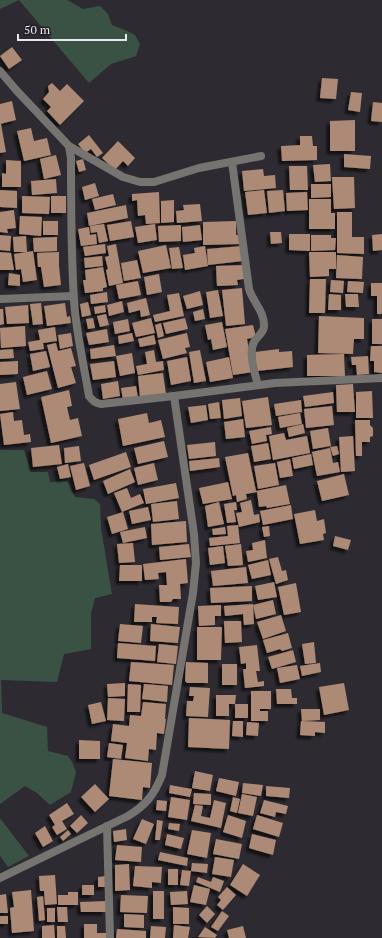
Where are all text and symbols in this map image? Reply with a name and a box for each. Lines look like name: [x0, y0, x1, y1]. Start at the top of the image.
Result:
scale bar: [18, 16, 126, 42]
text: 50 m: [24, 22, 51, 37]

